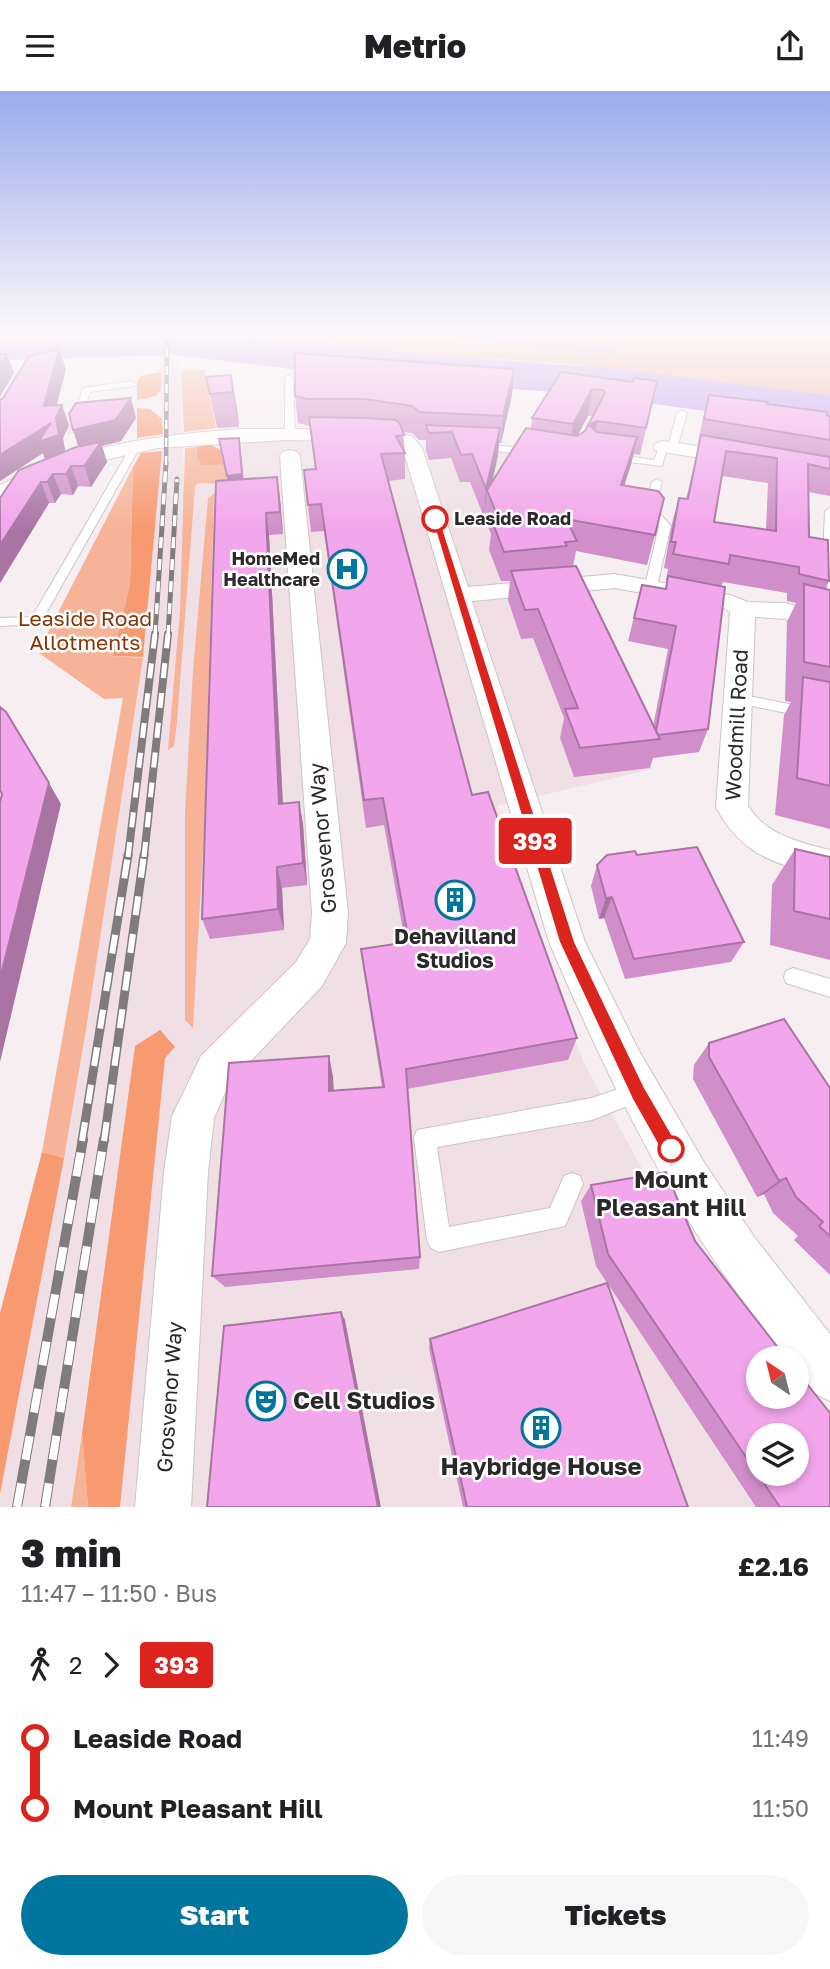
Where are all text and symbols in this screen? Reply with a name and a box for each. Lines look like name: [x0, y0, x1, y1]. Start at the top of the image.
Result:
icon: menu: [21, 27, 59, 65]
text: Metrio: [364, 27, 466, 65]
icon: share: [771, 27, 809, 65]
marker: Leaside Road: [422, 506, 448, 532]
place label: Leaside Road: [454, 507, 571, 529]
place label: HomeMed Healthcare: [223, 547, 320, 590]
hospital icon: HomeMed Healthcare: [326, 548, 368, 590]
park label: Leaside Road Allotments: [18, 605, 152, 655]
street label: Woodmill Road: [719, 648, 753, 801]
street label: Grosvenor Way: [302, 761, 342, 915]
line badge: 393: [495, 818, 575, 864]
text: 393: [513, 826, 557, 855]
building icon: Dehavilland Studios: [434, 879, 476, 921]
place label: Dehavilland Studios: [394, 923, 516, 973]
marker: Mount Pleasant Hill: [658, 1136, 684, 1162]
place label: Mount Pleasant Hill: [596, 1164, 746, 1221]
street label: Grosvenor Way: [151, 1320, 187, 1473]
north arrow: [746, 1346, 808, 1409]
map controls: [746, 1346, 809, 1486]
theatre icon: Cell Studios: [245, 1380, 287, 1422]
place label: Cell Studios: [293, 1385, 435, 1414]
building icon: Haybridge House: [520, 1407, 562, 1449]
button: layers: [746, 1423, 809, 1486]
place label: Haybridge House: [440, 1451, 642, 1480]
text: 3 min: [21, 1530, 121, 1575]
text: £2.16: [738, 1551, 809, 1582]
text: 11:47 – 11:50 · Bus: [21, 1579, 217, 1607]
icon: walk: [21, 1646, 59, 1684]
icon: forward: [92, 1646, 130, 1684]
text: 393: [154, 1650, 199, 1679]
text: 2: [69, 1651, 82, 1679]
text: Leaside Road: [73, 1723, 242, 1754]
text: 11:49: [752, 1724, 809, 1752]
text: Mount Pleasant Hill: [73, 1793, 323, 1824]
text: 11:50: [752, 1794, 809, 1822]
button: Start: [21, 1875, 408, 1955]
button: Tickets: [422, 1875, 809, 1955]

